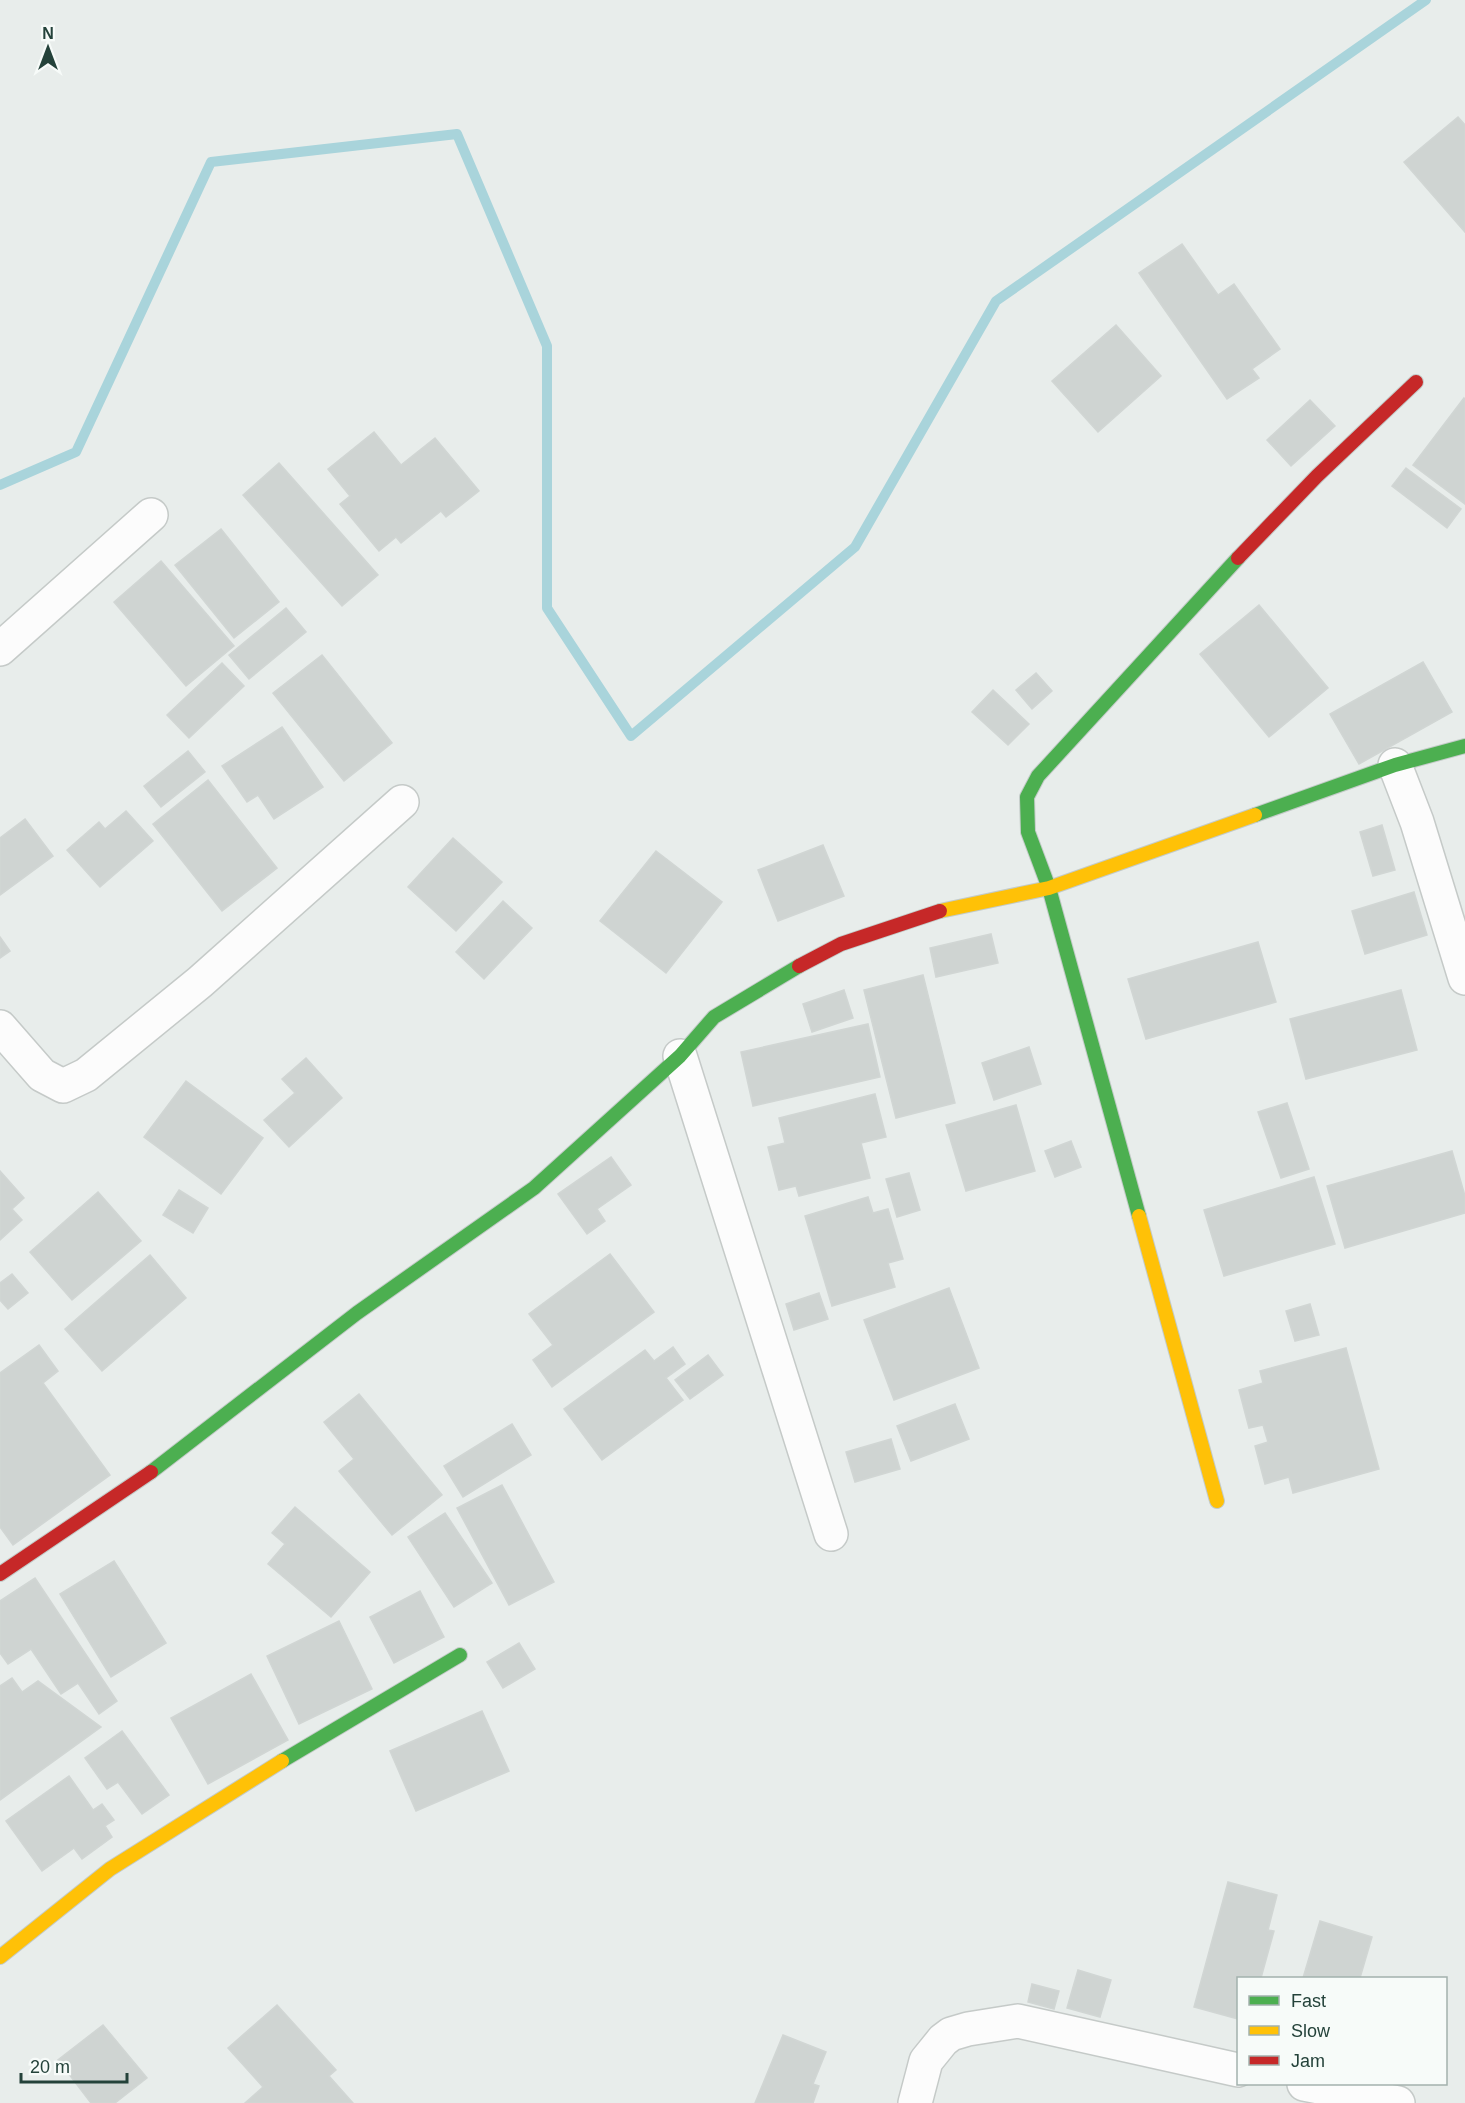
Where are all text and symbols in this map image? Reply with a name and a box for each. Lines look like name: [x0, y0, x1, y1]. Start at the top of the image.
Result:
north arrow: [18, 18, 78, 78]
text: N: [42, 25, 54, 42]
legend: [1237, 1977, 1447, 2085]
text: Fast: [1291, 1991, 1326, 2011]
text: Slow: [1291, 2021, 1331, 2041]
scale bar: [21, 2046, 128, 2084]
text: Jam: [1291, 2051, 1325, 2071]
text: 20 m: [30, 2057, 70, 2077]

